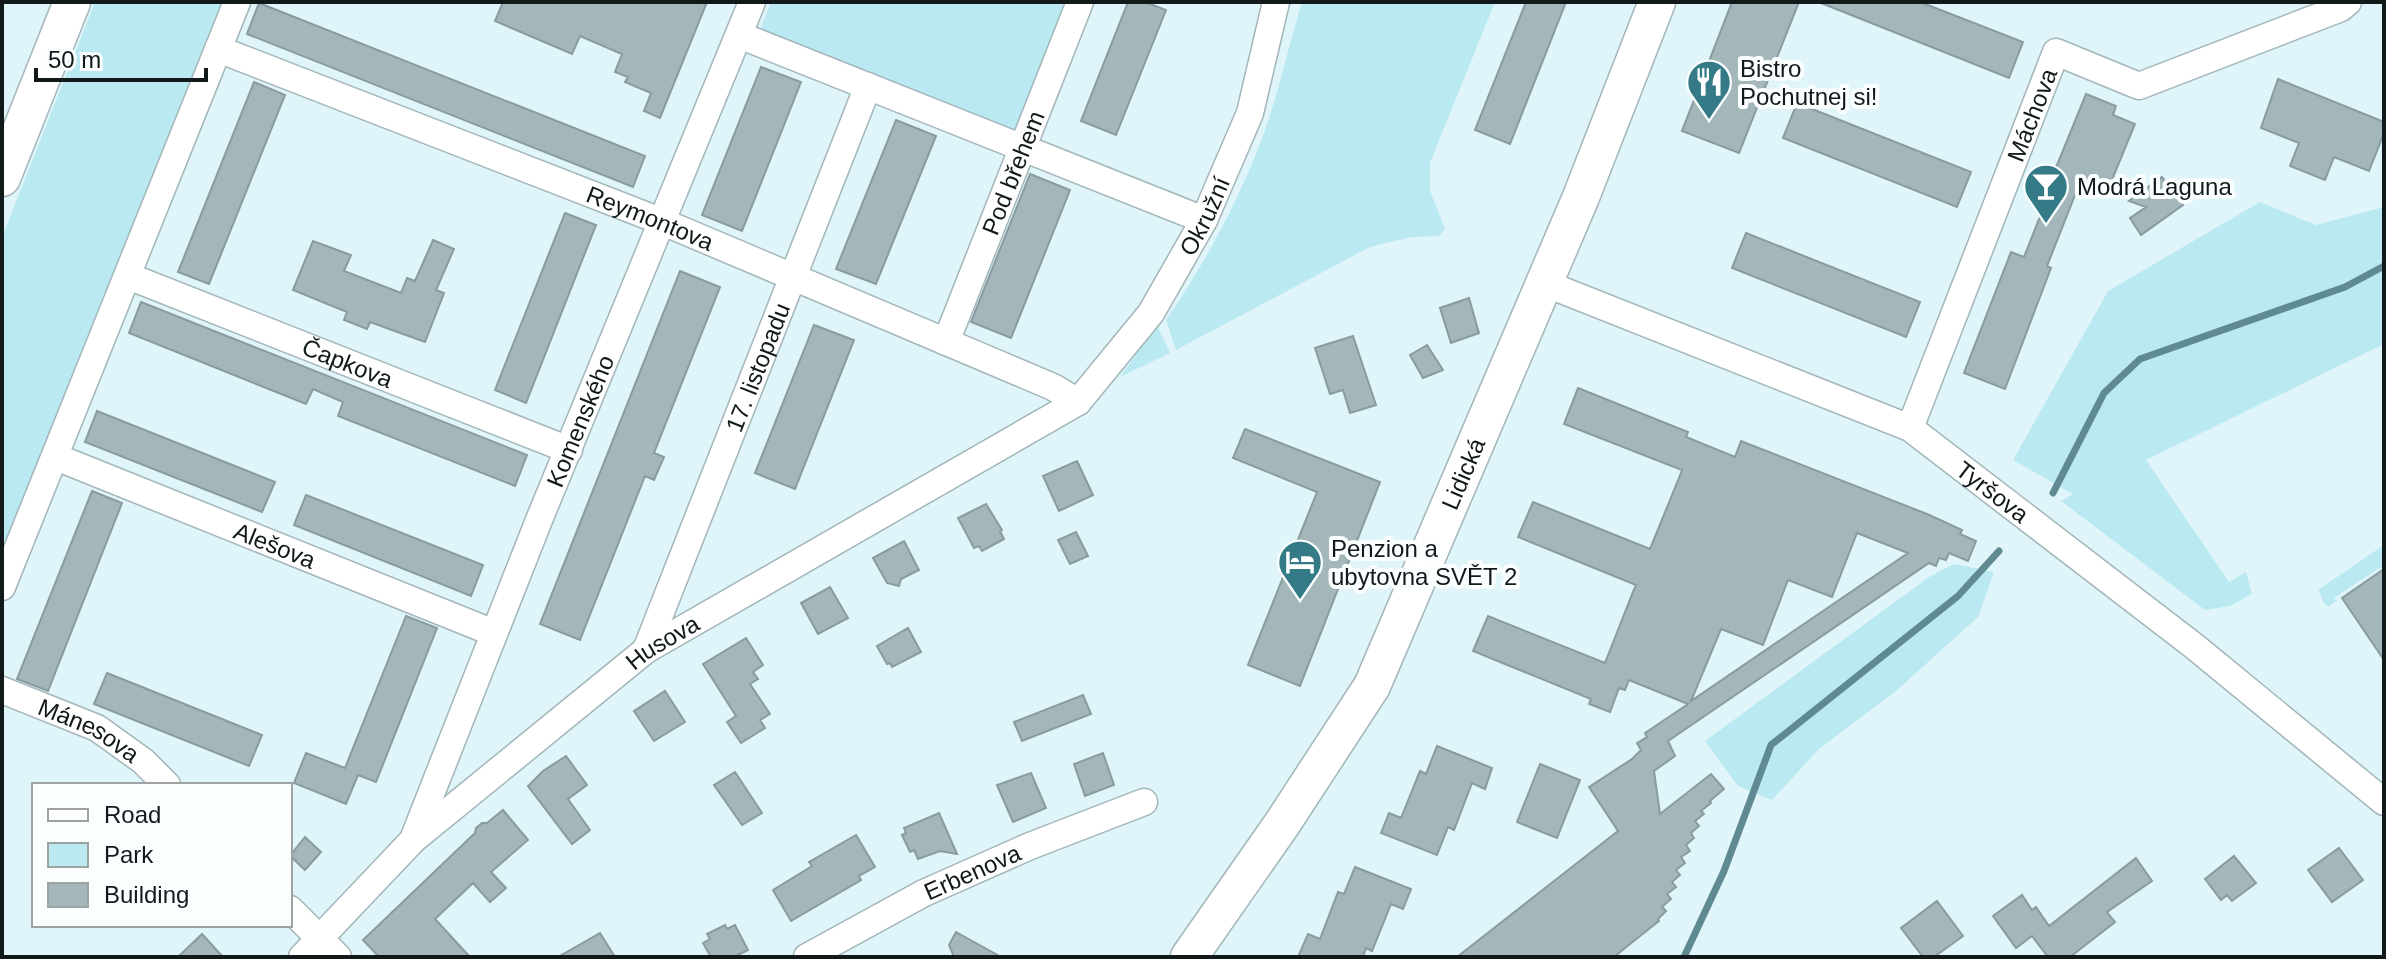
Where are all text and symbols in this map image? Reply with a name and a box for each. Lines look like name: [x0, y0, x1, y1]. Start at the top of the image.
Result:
scale bar: [36, 32, 206, 82]
text: 50 m: [48, 46, 101, 73]
place label: Bistro Pochutnej si!: [1740, 55, 1877, 110]
restaurant icon: Bistro Pochutnej si!: [1685, 58, 1733, 121]
street label: Máchova: [2001, 64, 2062, 165]
street label: Pod břehem: [976, 107, 1049, 238]
bar icon: Modrá Laguna: [2022, 162, 2070, 225]
street label: Okružní: [1173, 172, 1235, 260]
place label: Modrá Laguna: [2077, 173, 2232, 200]
street label: Reymontova: [583, 180, 719, 256]
street label: 17. listopadu: [720, 299, 795, 435]
street label: Čapkova: [298, 333, 397, 393]
street label: Komenského: [541, 351, 619, 491]
street label: Lidická: [1436, 433, 1490, 513]
street label: Tyršova: [1951, 455, 2035, 528]
street label: Alešova: [230, 517, 320, 574]
place label: Penzion a ubytovna SVĚT 2: [1331, 535, 1517, 590]
hotel icon: Penzion a ubytovna SVĚT 2: [1276, 538, 1324, 601]
street label: Husova: [620, 609, 704, 675]
street label: Mánesova: [35, 693, 145, 768]
legend: [32, 783, 292, 927]
text: Road: [104, 801, 161, 828]
street label: Erbenova: [920, 838, 1025, 905]
text: Park: [104, 841, 154, 868]
text: Building: [104, 881, 189, 908]

